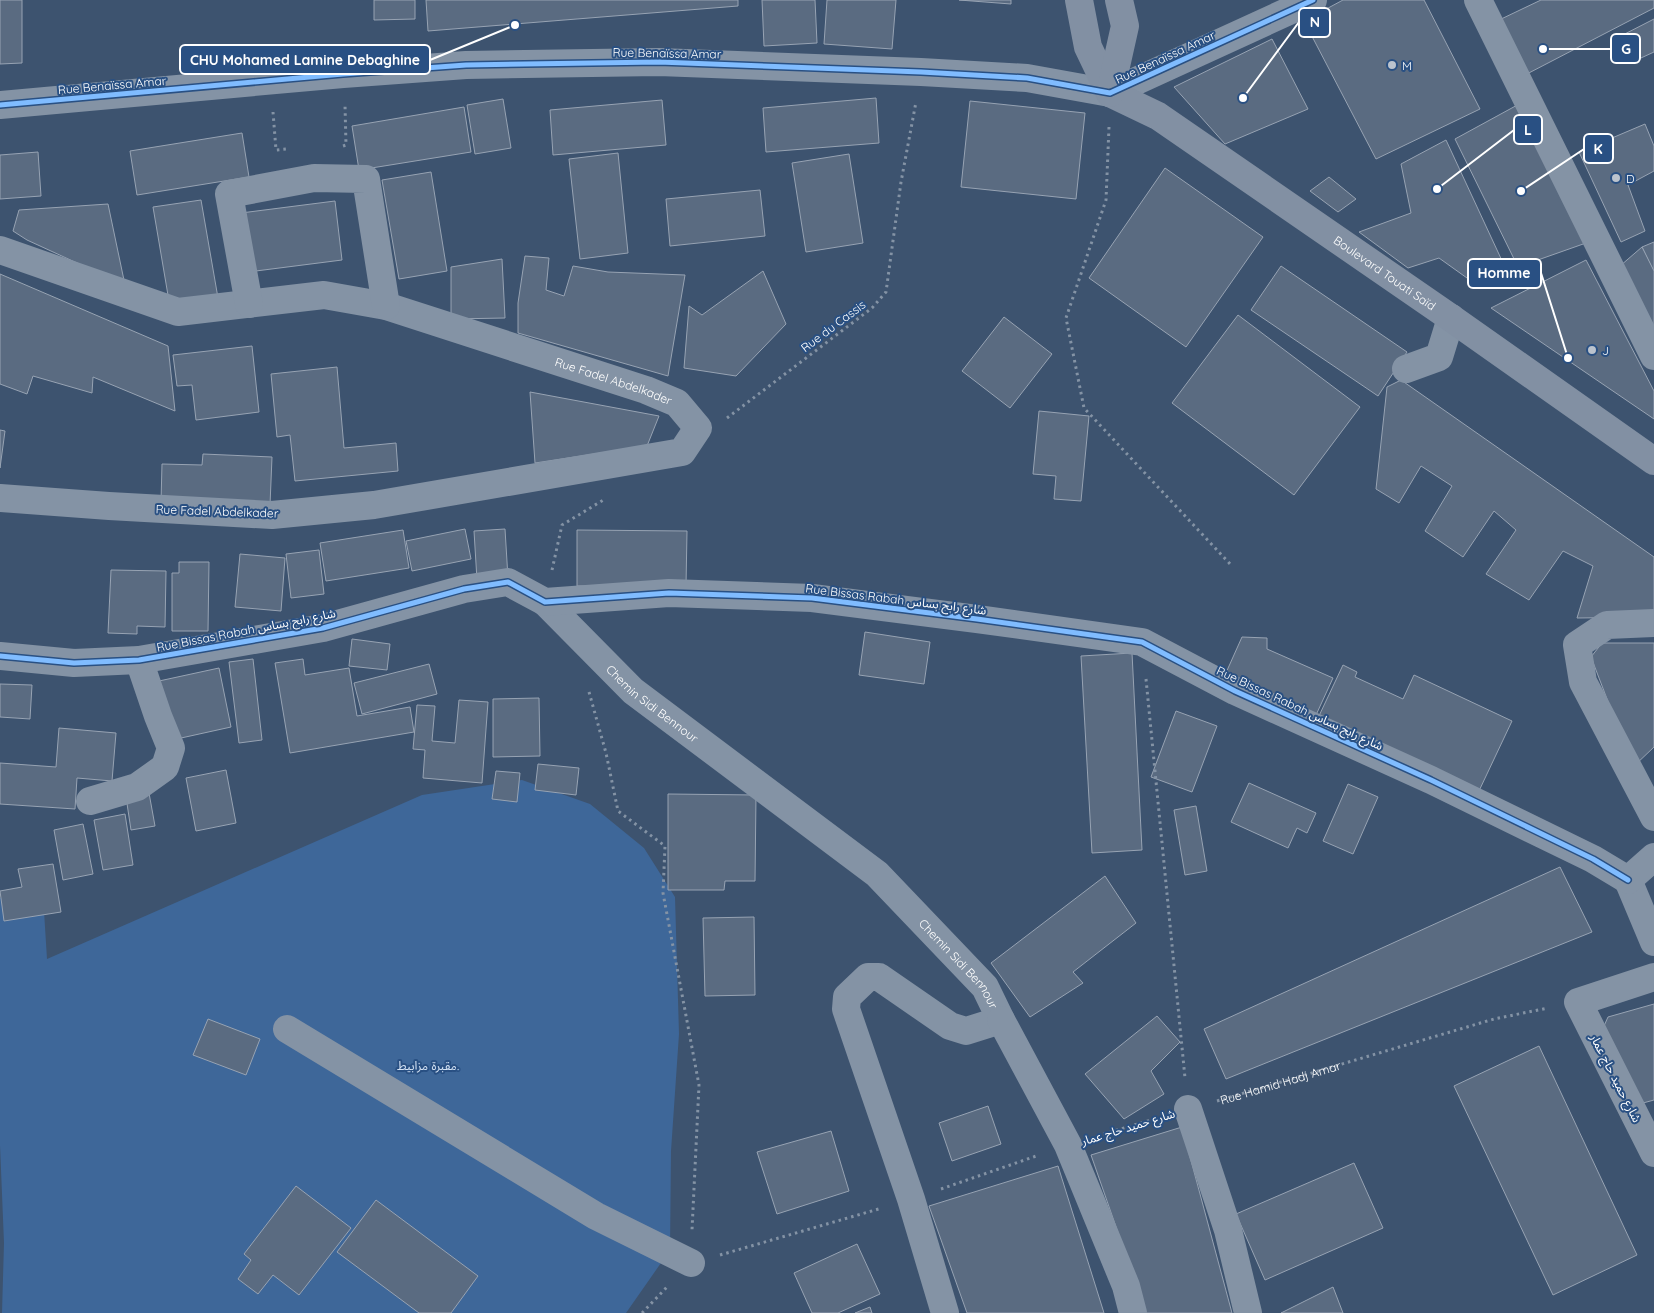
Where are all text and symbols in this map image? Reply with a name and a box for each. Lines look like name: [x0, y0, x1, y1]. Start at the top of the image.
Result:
callout: N: [1299, 8, 1330, 37]
text: N: [1310, 13, 1320, 31]
street label: Rue Benaïssa Amar: [1113, 27, 1218, 87]
callout: G: [1611, 34, 1640, 63]
text: G: [1621, 40, 1631, 58]
callout: CHU Mohamed Lamine Debaghine: [180, 45, 430, 74]
street label: Rue Benaïssa Amar: [613, 45, 722, 61]
text: CHU Mohamed Lamine Debaghine: [190, 51, 420, 69]
place label: M: [1402, 58, 1412, 73]
marker: M: [1386, 59, 1398, 71]
street label: Rue Benaïssa Amar: [57, 73, 167, 97]
callout: L: [1514, 115, 1542, 144]
text: L: [1524, 121, 1532, 139]
callout: K: [1584, 134, 1613, 163]
text: K: [1593, 140, 1603, 158]
place label: D: [1626, 171, 1635, 186]
marker: D: [1610, 172, 1622, 184]
street label: Boulevard Touati Saïd: [1331, 232, 1439, 313]
callout: Homme: [1468, 259, 1541, 288]
text: Homme: [1478, 264, 1530, 282]
street label: Rue du Cassis: [798, 297, 869, 355]
place label: J: [1602, 343, 1609, 358]
marker: J: [1586, 344, 1598, 356]
street label: Rue Fadel Abdelkader: [553, 354, 675, 408]
street label: Rue Fadel Abdelkader: [155, 501, 279, 521]
street label: Rue Bissas Rabah شارع رابح بساس: [804, 580, 987, 620]
street label: Rue Bissas Rabah شارع رابح بساس: [155, 605, 337, 657]
street label: Chemin Sidi Bennour: [603, 661, 702, 745]
street label: Rue Bissas Rabah شارع رابح بساس: [1213, 663, 1386, 755]
street label: Chemin Sidi Bennour: [916, 915, 1002, 1011]
street label: شارع حميد حاج عمار: [1585, 1030, 1645, 1126]
street label: Rue Hamid Hadj Amar: [1218, 1057, 1343, 1107]
park label: مقبرة مزابيط.: [397, 1058, 459, 1073]
street label: شارع حميد حاج عمار: [1078, 1106, 1177, 1151]

